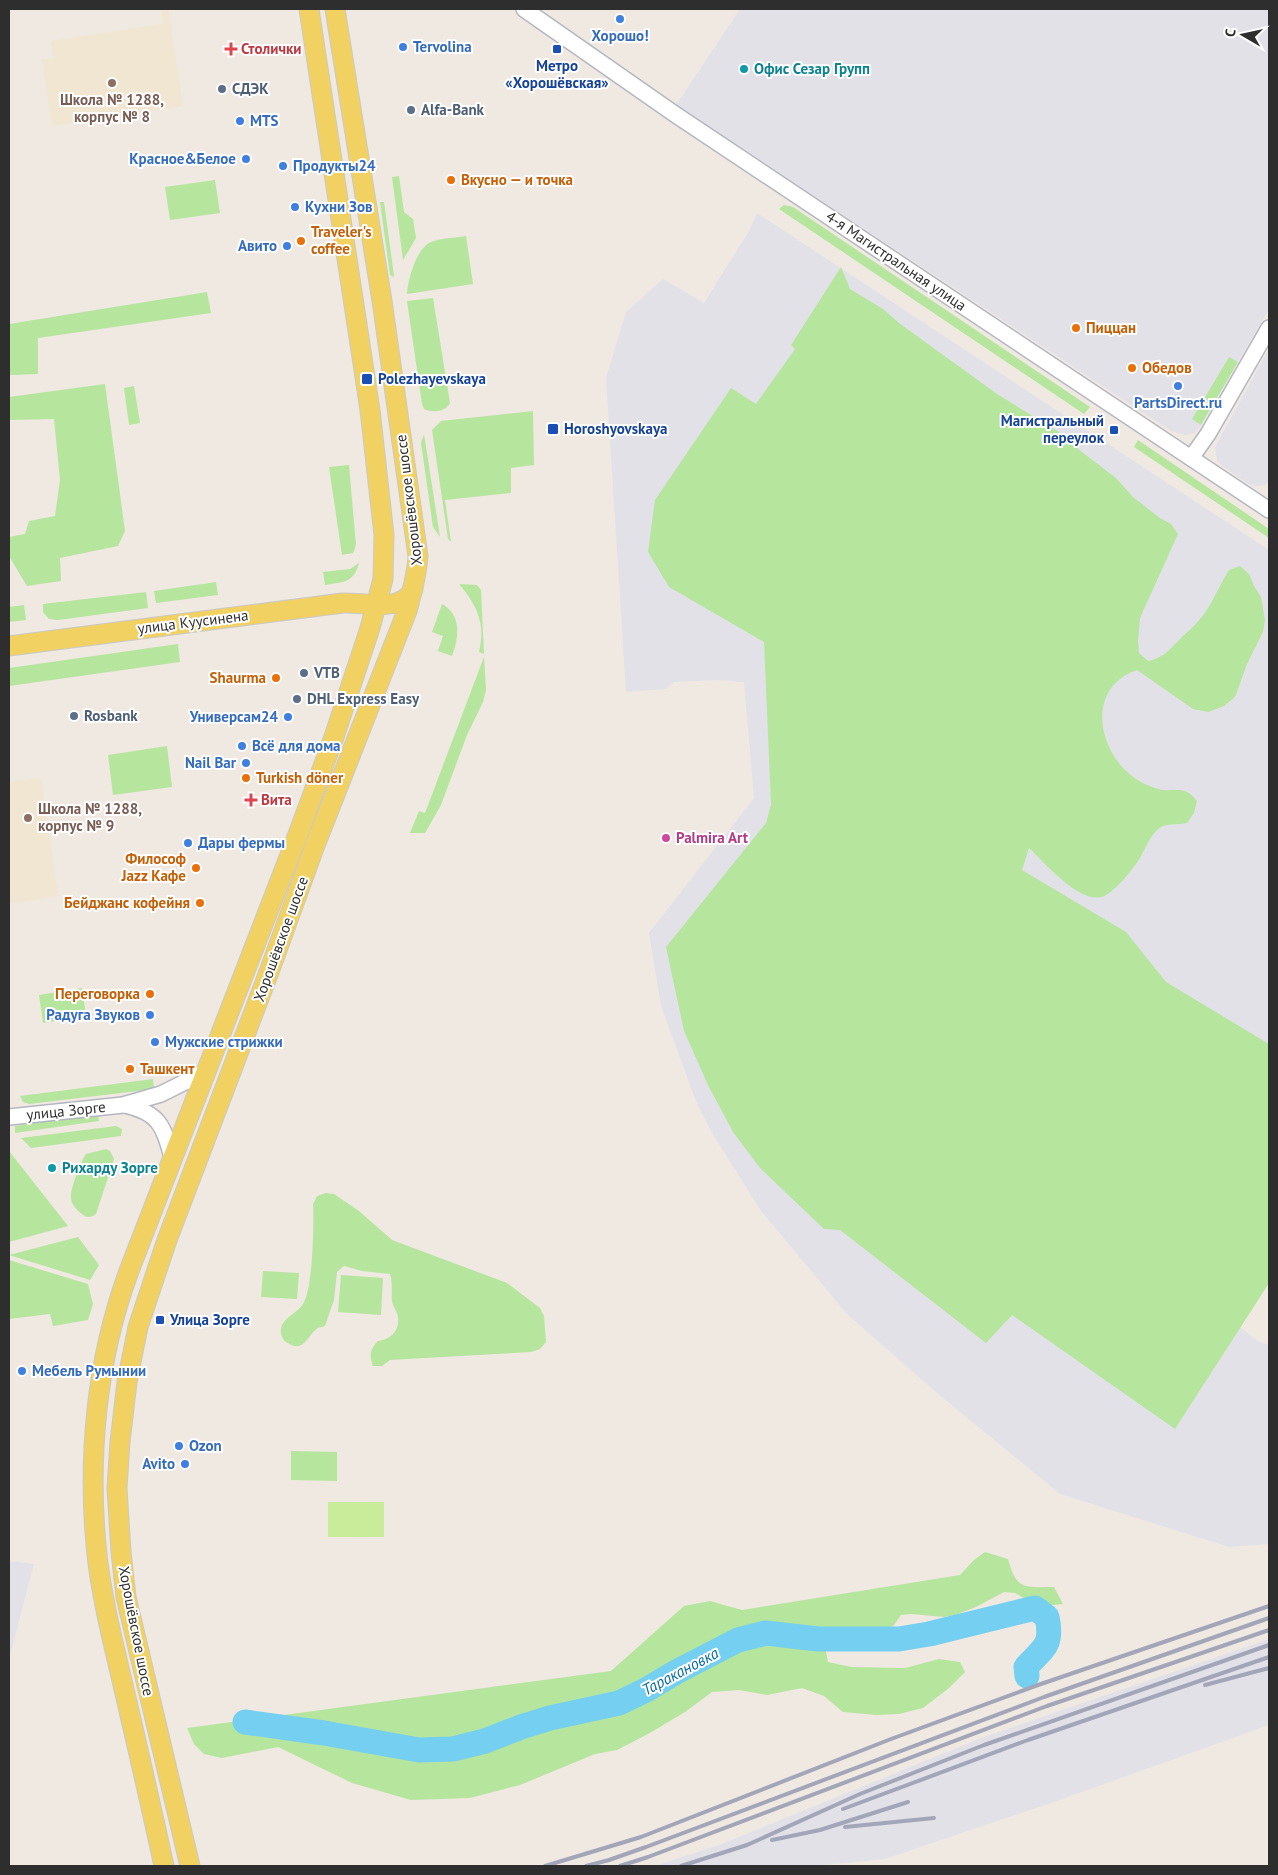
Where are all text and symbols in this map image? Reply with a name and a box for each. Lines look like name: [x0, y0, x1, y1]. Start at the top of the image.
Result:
north arrow: [1218, 10, 1268, 60]
marker: Хорошо!: [614, 13, 626, 25]
place label: Хорошо!: [591, 26, 649, 45]
text: С: [1221, 28, 1240, 38]
place label: Tervolina: [413, 37, 472, 56]
place label: Столички: [241, 39, 302, 58]
marker: Tervolina: [397, 41, 409, 53]
marker: Столички: [225, 43, 237, 55]
marker: Метро «Хорошёвская»: [551, 43, 563, 55]
place label: Метро «Хорошёвская»: [505, 56, 609, 92]
place label: Офис Сезар Групп: [754, 59, 870, 78]
marker: Офис Сезар Групп: [738, 63, 750, 75]
marker: Школа № 1288, корпус № 8: [106, 77, 118, 89]
place label: СДЭК: [232, 79, 269, 98]
marker: СДЭК: [216, 83, 228, 95]
place label: Школа № 1288, корпус № 8: [60, 90, 164, 126]
place label: Alfa-Bank: [421, 100, 485, 119]
marker: Alfa-Bank: [405, 104, 417, 116]
place label: MTS: [250, 111, 279, 130]
marker: MTS: [234, 115, 246, 127]
place label: Красное&Белое: [129, 149, 236, 168]
marker: Красное&Белое: [240, 153, 252, 165]
place label: Продукты24: [293, 156, 376, 175]
marker: Продукты24: [277, 160, 289, 172]
place label: Вкусно — и точка: [461, 170, 573, 189]
marker: Вкусно — и точка: [445, 174, 457, 186]
place label: Кухни Зов: [305, 197, 373, 216]
marker: Кухни Зов: [289, 201, 301, 213]
street label: 4-я Магистральная улица: [823, 207, 970, 315]
place label: Traveler's coffee: [311, 222, 372, 258]
marker: Traveler's coffee: [295, 235, 307, 247]
place label: Авито: [238, 236, 277, 255]
marker: Авито: [281, 240, 293, 252]
place label: Пиццан: [1086, 318, 1136, 337]
marker: Пиццан: [1070, 322, 1082, 334]
place label: Обедов: [1142, 358, 1192, 377]
marker: Обедов: [1126, 362, 1138, 374]
place label: Polezhayevskaya: [378, 369, 486, 388]
marker: Polezhayevskaya: [360, 372, 374, 386]
marker: PartsDirect.ru: [1172, 380, 1184, 392]
place label: PartsDirect.ru: [1134, 393, 1222, 412]
place label: Магистральный переулок: [1001, 411, 1105, 447]
place label: Horoshyovskaya: [564, 419, 668, 438]
marker: Horoshyovskaya: [546, 422, 560, 436]
marker: Магистральный переулок: [1108, 424, 1120, 436]
street label: Хорошёвское шоссе: [391, 433, 426, 567]
street label: улица Куусинена: [136, 605, 249, 638]
place label: VTB: [313, 663, 340, 682]
marker: VTB: [298, 667, 310, 679]
place label: Shaurma: [210, 668, 266, 687]
marker: Shaurma: [270, 672, 282, 684]
place label: DHL Express Easy: [307, 689, 420, 708]
marker: DHL Express Easy: [291, 693, 303, 705]
place label: Rosbank: [84, 706, 138, 725]
place label: Универсам24: [189, 707, 278, 726]
marker: Rosbank: [68, 710, 80, 722]
marker: Универсам24: [282, 711, 294, 723]
place label: Всё для дома: [252, 736, 341, 755]
marker: Всё для дома: [236, 740, 248, 752]
place label: Nail Bar: [185, 753, 237, 772]
marker: Nail Bar: [240, 757, 252, 769]
place label: Turkish döner: [256, 768, 344, 787]
marker: Turkish döner: [240, 772, 252, 784]
place label: Вита: [261, 790, 292, 809]
marker: Вита: [245, 794, 257, 806]
place label: Школа № 1288, корпус № 9: [38, 799, 142, 835]
marker: Школа № 1288, корпус № 9: [22, 812, 34, 824]
place label: Palmira Art: [676, 828, 749, 847]
marker: Palmira Art: [660, 832, 672, 844]
place label: Дары фермы: [198, 833, 285, 852]
marker: Дары фермы: [182, 837, 194, 849]
place label: Философ Jazz Кафе: [121, 849, 186, 885]
marker: Философ Jazz Кафе: [190, 862, 202, 874]
street label: Хорошёвское шоссе: [249, 874, 312, 1004]
place label: Бейджанс кофейня: [64, 893, 190, 912]
marker: Бейджанс кофейня: [194, 897, 206, 909]
place label: Переговорка: [55, 984, 140, 1003]
marker: Переговорка: [144, 988, 156, 1000]
place label: Радуга Звуков: [46, 1005, 140, 1024]
marker: Радуга Звуков: [144, 1009, 156, 1021]
place label: Мужские стрижки: [165, 1032, 283, 1051]
marker: Мужские стрижки: [149, 1036, 161, 1048]
place label: Ташкент: [140, 1059, 195, 1078]
marker: Ташкент: [124, 1063, 136, 1075]
street label: улица Зорге: [25, 1097, 106, 1124]
place label: Рихарду Зорге: [62, 1158, 158, 1177]
marker: Рихарду Зорге: [46, 1162, 58, 1174]
place label: Улица Зорге: [169, 1310, 250, 1329]
marker: Улица Зорге: [154, 1314, 166, 1326]
place label: Мебель Румынии: [32, 1361, 146, 1380]
marker: Мебель Румынии: [16, 1365, 28, 1377]
place label: Ozon: [189, 1436, 222, 1455]
marker: Ozon: [173, 1440, 185, 1452]
place label: Avito: [142, 1454, 175, 1473]
marker: Avito: [179, 1458, 191, 1470]
street label: Хорошёвское шоссе: [115, 1564, 158, 1697]
water label: Таракановка: [638, 1642, 722, 1699]

